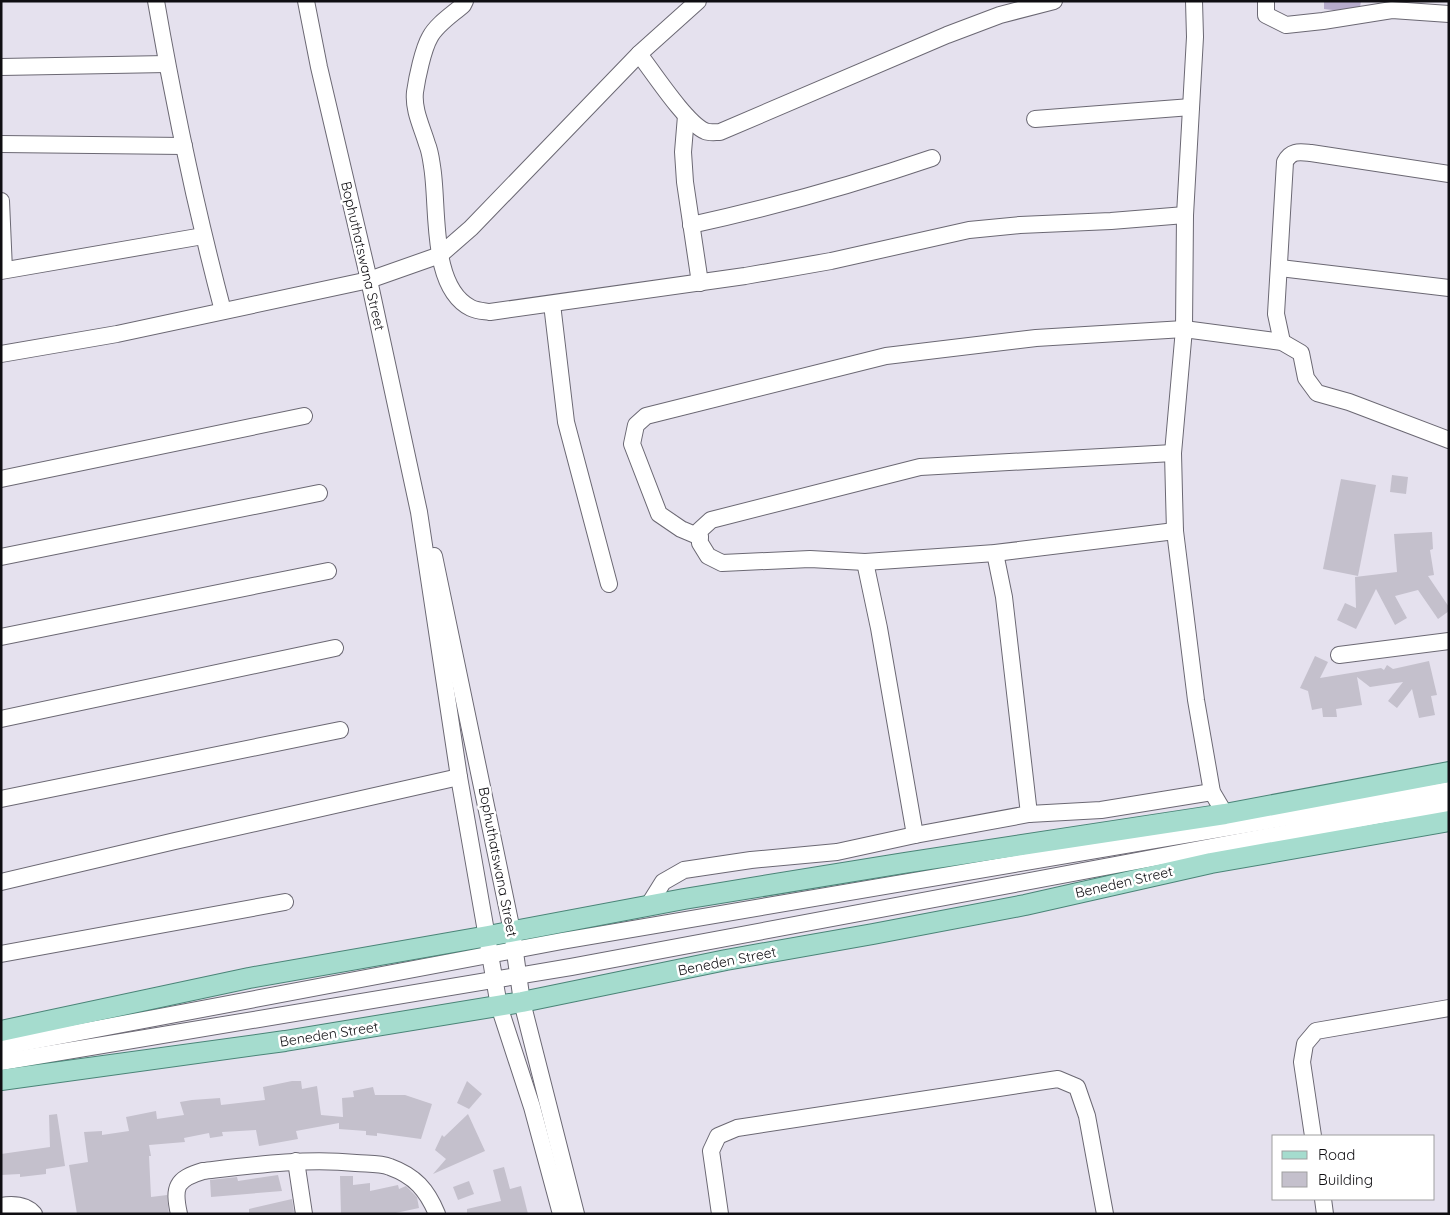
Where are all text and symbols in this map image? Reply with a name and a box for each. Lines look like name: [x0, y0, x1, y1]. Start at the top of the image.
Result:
street label: Bophuthatswana Street: [337, 180, 389, 333]
street label: Bophuthatswana Street: [475, 785, 521, 939]
street label: Beneden Street: [1073, 862, 1175, 902]
street label: Beneden Street: [676, 943, 778, 979]
street label: Beneden Street: [278, 1017, 380, 1051]
legend: [1272, 1135, 1435, 1200]
text: Road: [1318, 1145, 1355, 1164]
text: Building: [1318, 1170, 1373, 1189]

